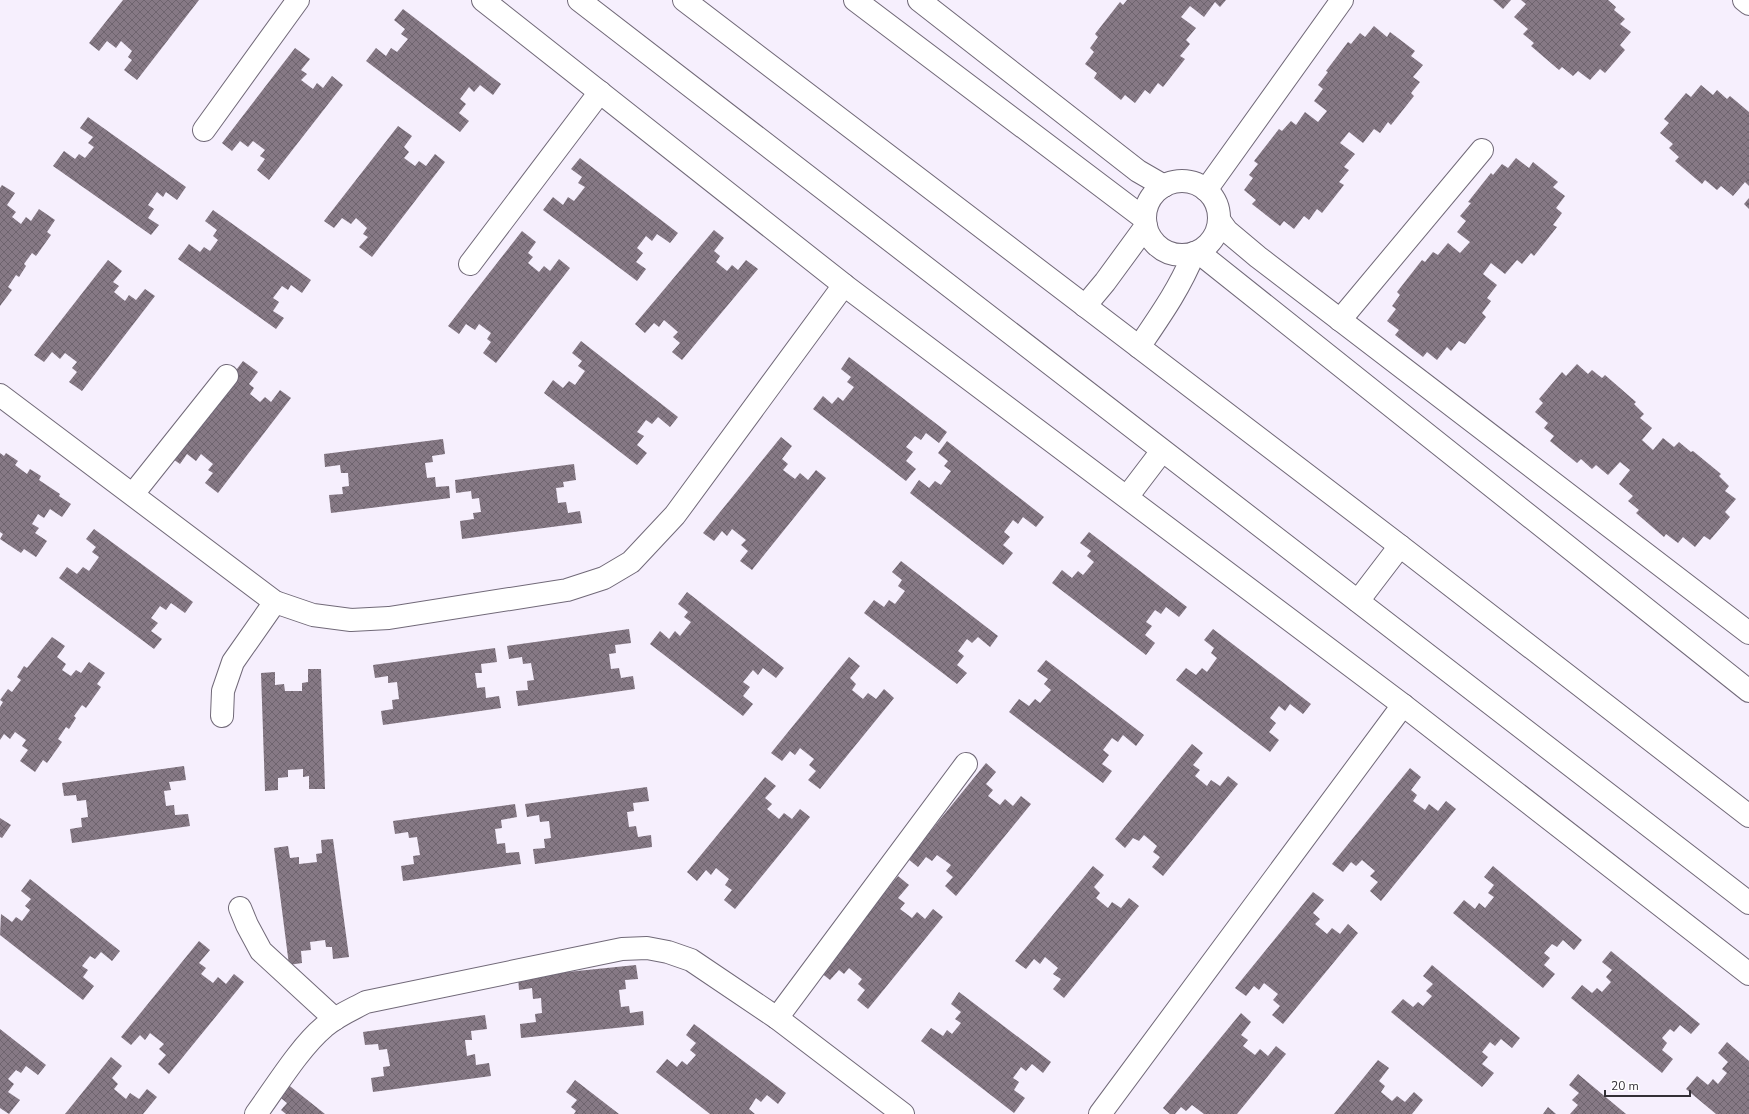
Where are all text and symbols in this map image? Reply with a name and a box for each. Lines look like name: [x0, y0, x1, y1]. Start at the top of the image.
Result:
scale bar: [1605, 1072, 1690, 1098]
text: 20 m: [1611, 1078, 1639, 1094]

